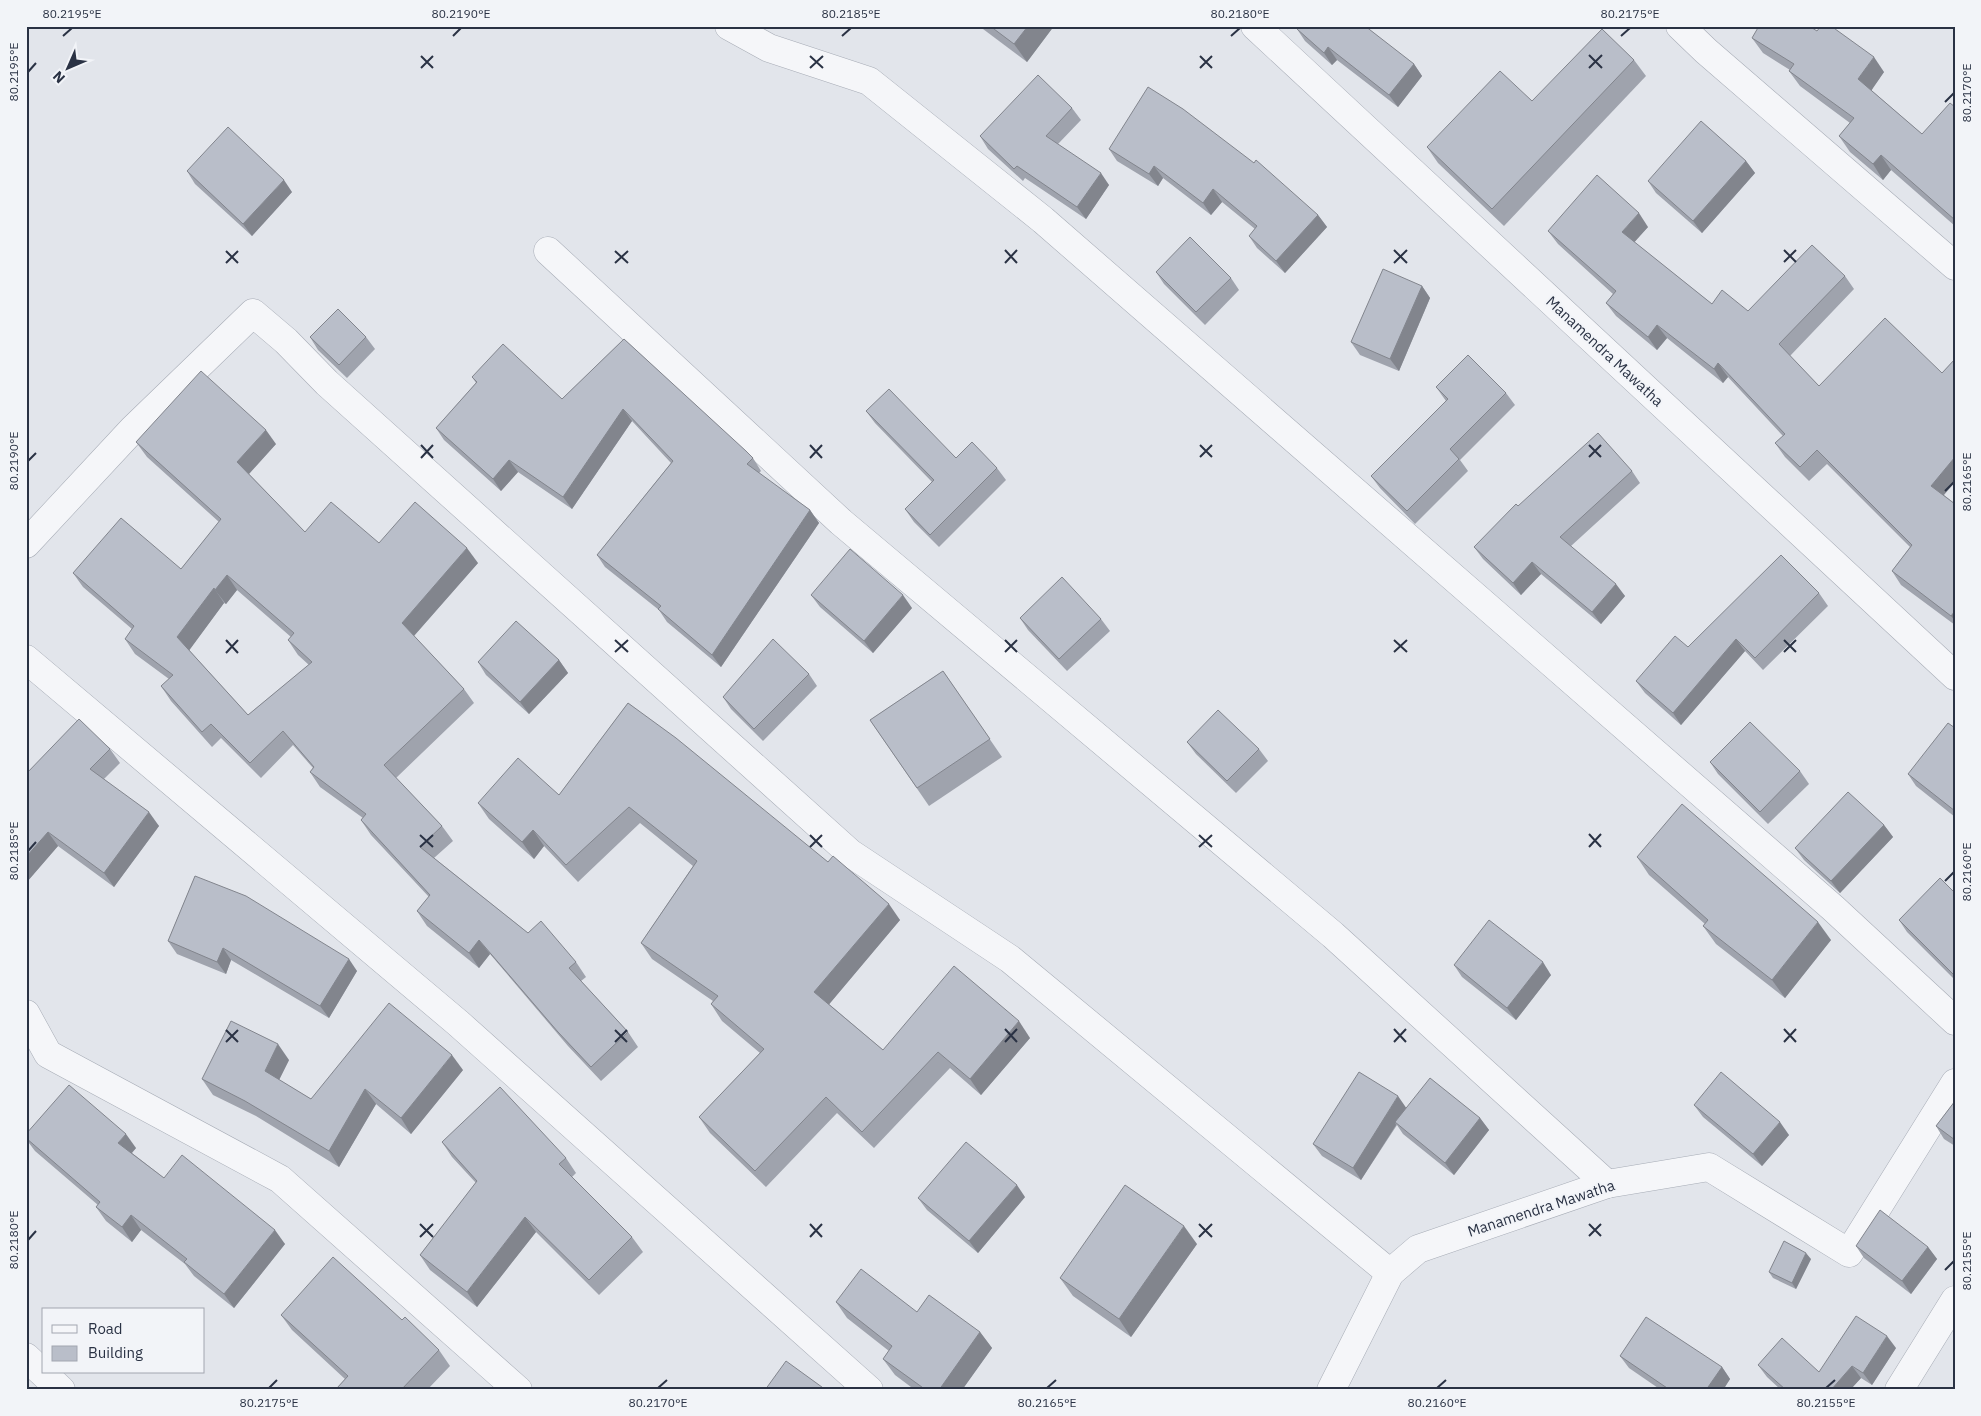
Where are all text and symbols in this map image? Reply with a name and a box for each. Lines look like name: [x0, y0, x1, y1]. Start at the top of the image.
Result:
text: 80.2195°E: [42, 6, 102, 21]
text: 80.2190°E: [431, 6, 491, 21]
text: 80.2185°E: [821, 6, 881, 21]
text: 80.2180°E: [1210, 6, 1270, 21]
text: 80.2175°E: [1600, 6, 1660, 21]
text: 80.2195°E: [6, 42, 21, 102]
north arrow: [42, 42, 92, 92]
text: 80.2170°E: [1959, 63, 1974, 123]
text: N: [49, 67, 69, 87]
street label: Manamendra Mawatha: [1542, 292, 1668, 410]
text: 80.2190°E: [6, 431, 21, 491]
text: 80.2165°E: [1959, 452, 1974, 512]
text: 80.2185°E: [6, 821, 21, 881]
text: 80.2160°E: [1959, 842, 1974, 902]
street label: Manamendra Mawatha: [1465, 1175, 1617, 1241]
text: 80.2180°E: [6, 1210, 21, 1270]
text: 80.2155°E: [1959, 1231, 1974, 1291]
legend: [42, 1308, 205, 1374]
text: Road: [88, 1319, 123, 1338]
text: Building: [88, 1343, 143, 1362]
text: 80.2175°E: [239, 1395, 299, 1410]
text: 80.2170°E: [628, 1395, 688, 1410]
text: 80.2165°E: [1017, 1395, 1077, 1410]
text: 80.2160°E: [1407, 1395, 1467, 1410]
text: 80.2155°E: [1796, 1395, 1856, 1410]

